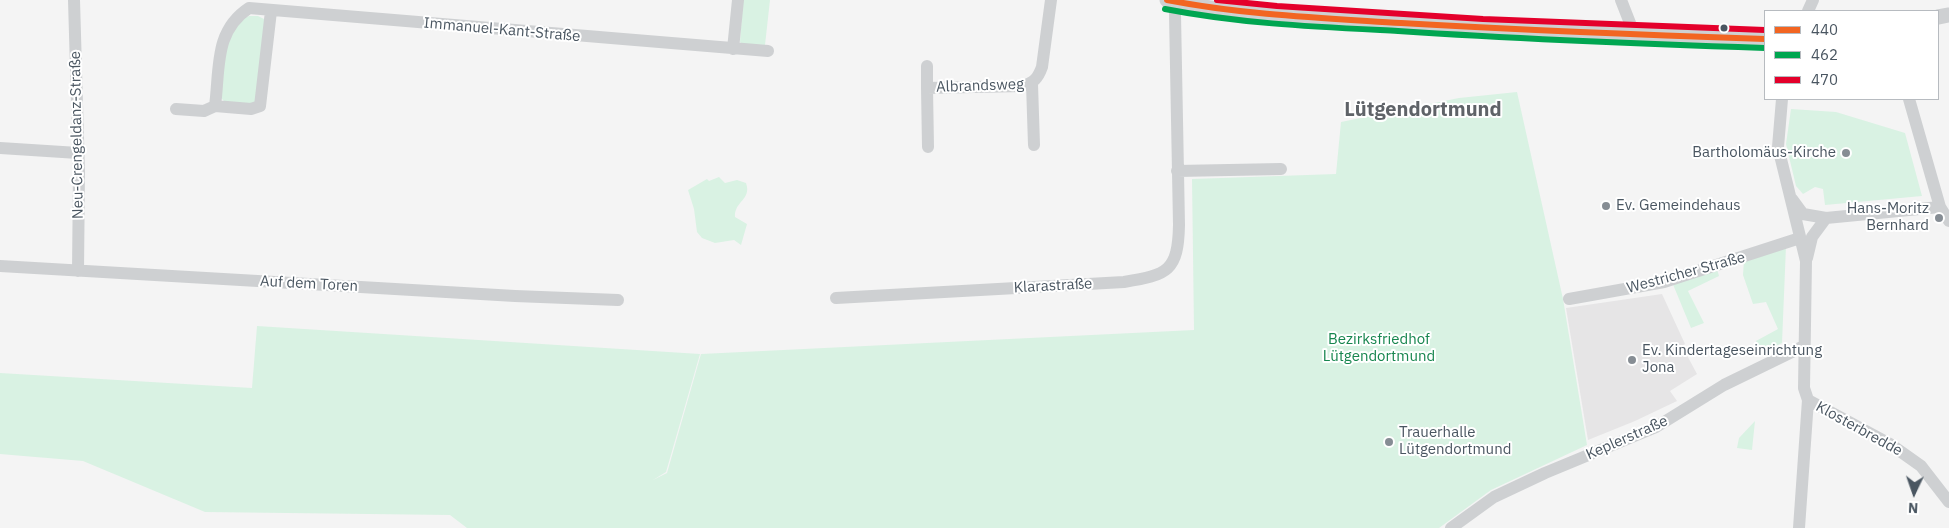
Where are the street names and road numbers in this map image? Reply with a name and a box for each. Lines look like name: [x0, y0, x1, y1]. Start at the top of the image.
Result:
street label: Immanuel-Kant-Straße: [423, 14, 581, 46]
street label: Neu-Crengeldanz-Straße: [67, 51, 87, 219]
street label: Albrandsweg: [936, 75, 1024, 97]
street label: Westricher Straße: [1625, 249, 1747, 297]
street label: Auf dem Toren: [259, 272, 359, 296]
street label: Klarastraße: [1013, 275, 1093, 297]
street label: Klosterbredde: [1813, 398, 1905, 460]
street label: Keplerstraße: [1583, 412, 1671, 464]

